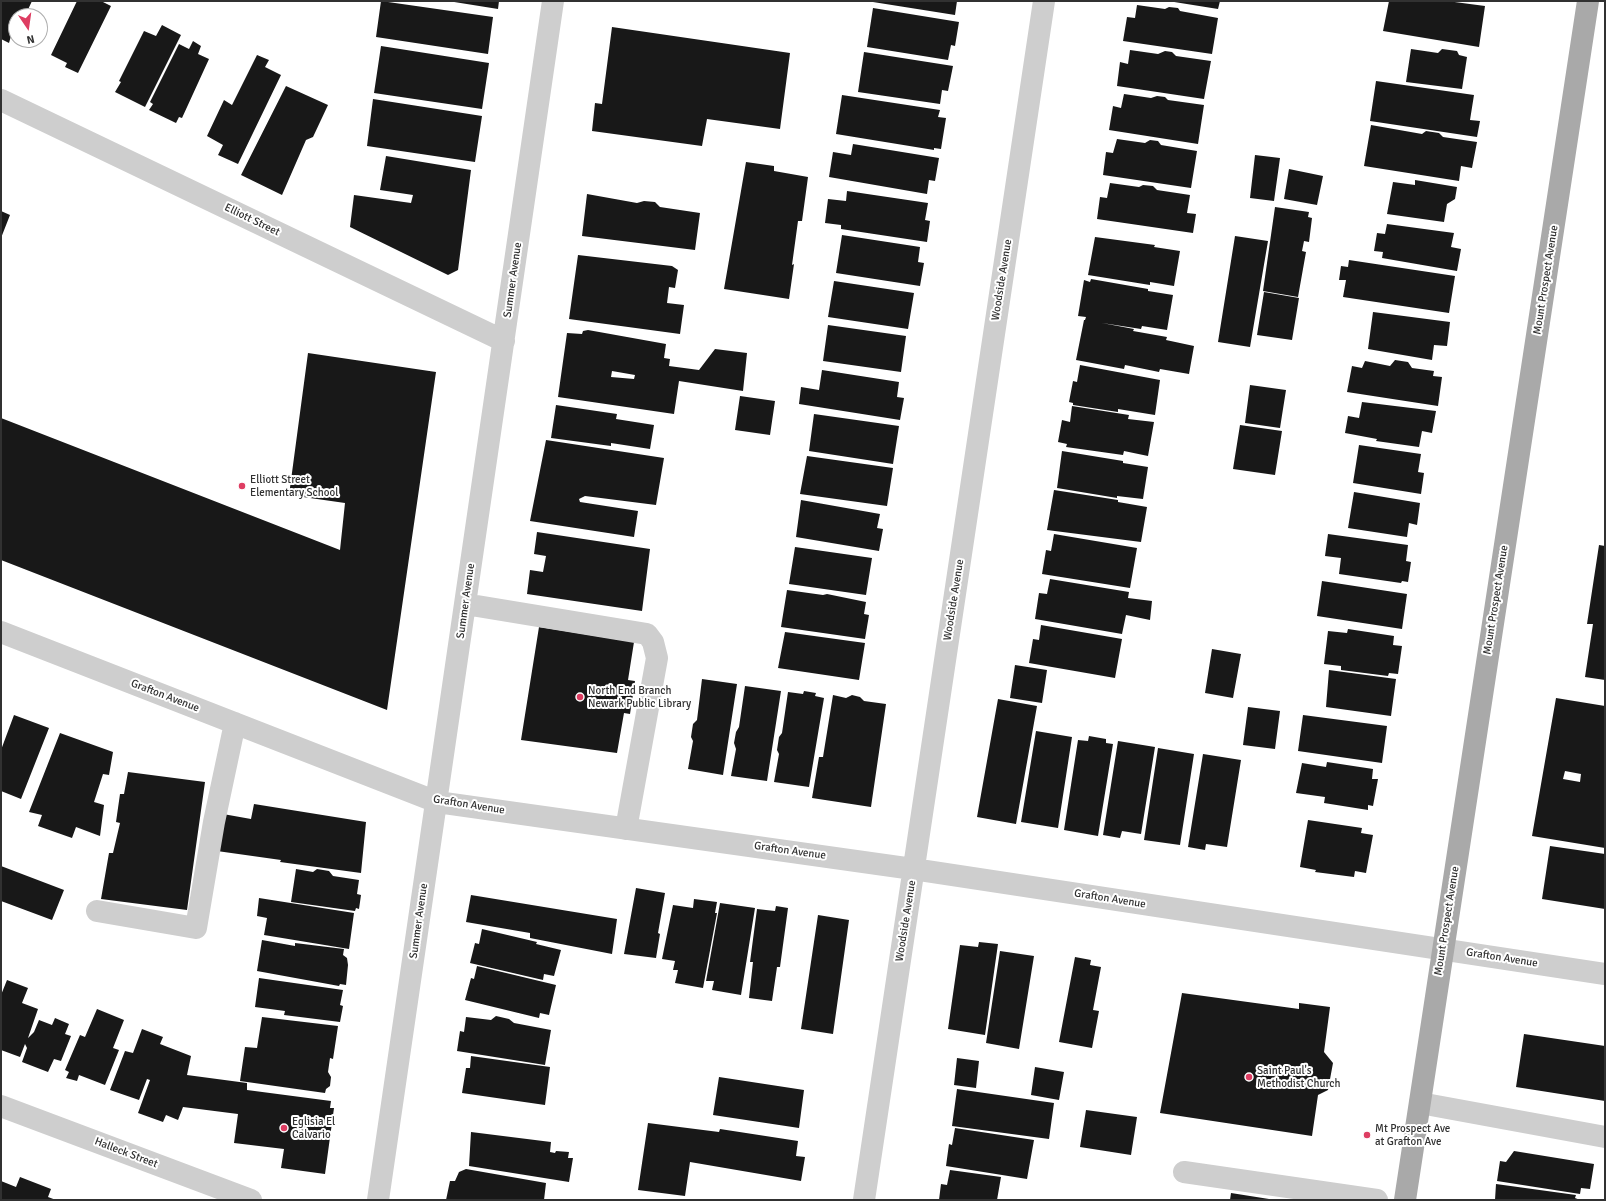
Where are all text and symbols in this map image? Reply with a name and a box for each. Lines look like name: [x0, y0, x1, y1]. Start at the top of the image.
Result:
north arrow: [8, 8, 48, 48]
text: N: [25, 32, 36, 46]
street label: Elliott Street: [222, 201, 282, 239]
street label: Mount Prospect Avenue: [1531, 224, 1561, 336]
street label: Woodside Avenue: [989, 238, 1015, 322]
street label: Summer Avenue: [501, 241, 525, 319]
place label: Elliott Street Elementary School: [250, 473, 338, 499]
marker: Elliott Street Elementary School: [237, 481, 247, 491]
street label: Mount Prospect Avenue: [1481, 544, 1511, 656]
street label: Woodside Avenue: [941, 558, 967, 642]
street label: Summer Avenue: [454, 562, 478, 640]
street label: Grafton Avenue: [129, 677, 201, 715]
place label: North End Branch Newark Public Library: [588, 684, 691, 710]
marker: North End Branch Newark Public Library: [575, 692, 585, 702]
street label: Grafton Avenue: [432, 793, 506, 817]
street label: Grafton Avenue: [753, 839, 827, 863]
street label: Mount Prospect Avenue: [1432, 865, 1462, 977]
street label: Woodside Avenue: [893, 879, 919, 963]
street label: Summer Avenue: [407, 882, 431, 960]
street label: Grafton Avenue: [1073, 887, 1147, 911]
street label: Grafton Avenue: [1465, 946, 1539, 970]
place label: Saint Paul's Methodist Church: [1257, 1064, 1340, 1090]
marker: Saint Paul's Methodist Church: [1244, 1072, 1254, 1082]
place label: Eglisia El Calvario: [292, 1115, 335, 1141]
place label: Mt Prospect Ave at Grafton Ave: [1375, 1122, 1450, 1148]
marker: Eglisia El Calvario: [279, 1123, 289, 1133]
marker: Mt Prospect Ave at Grafton Ave: [1362, 1130, 1372, 1140]
street label: Halleck Street: [93, 1135, 159, 1171]

